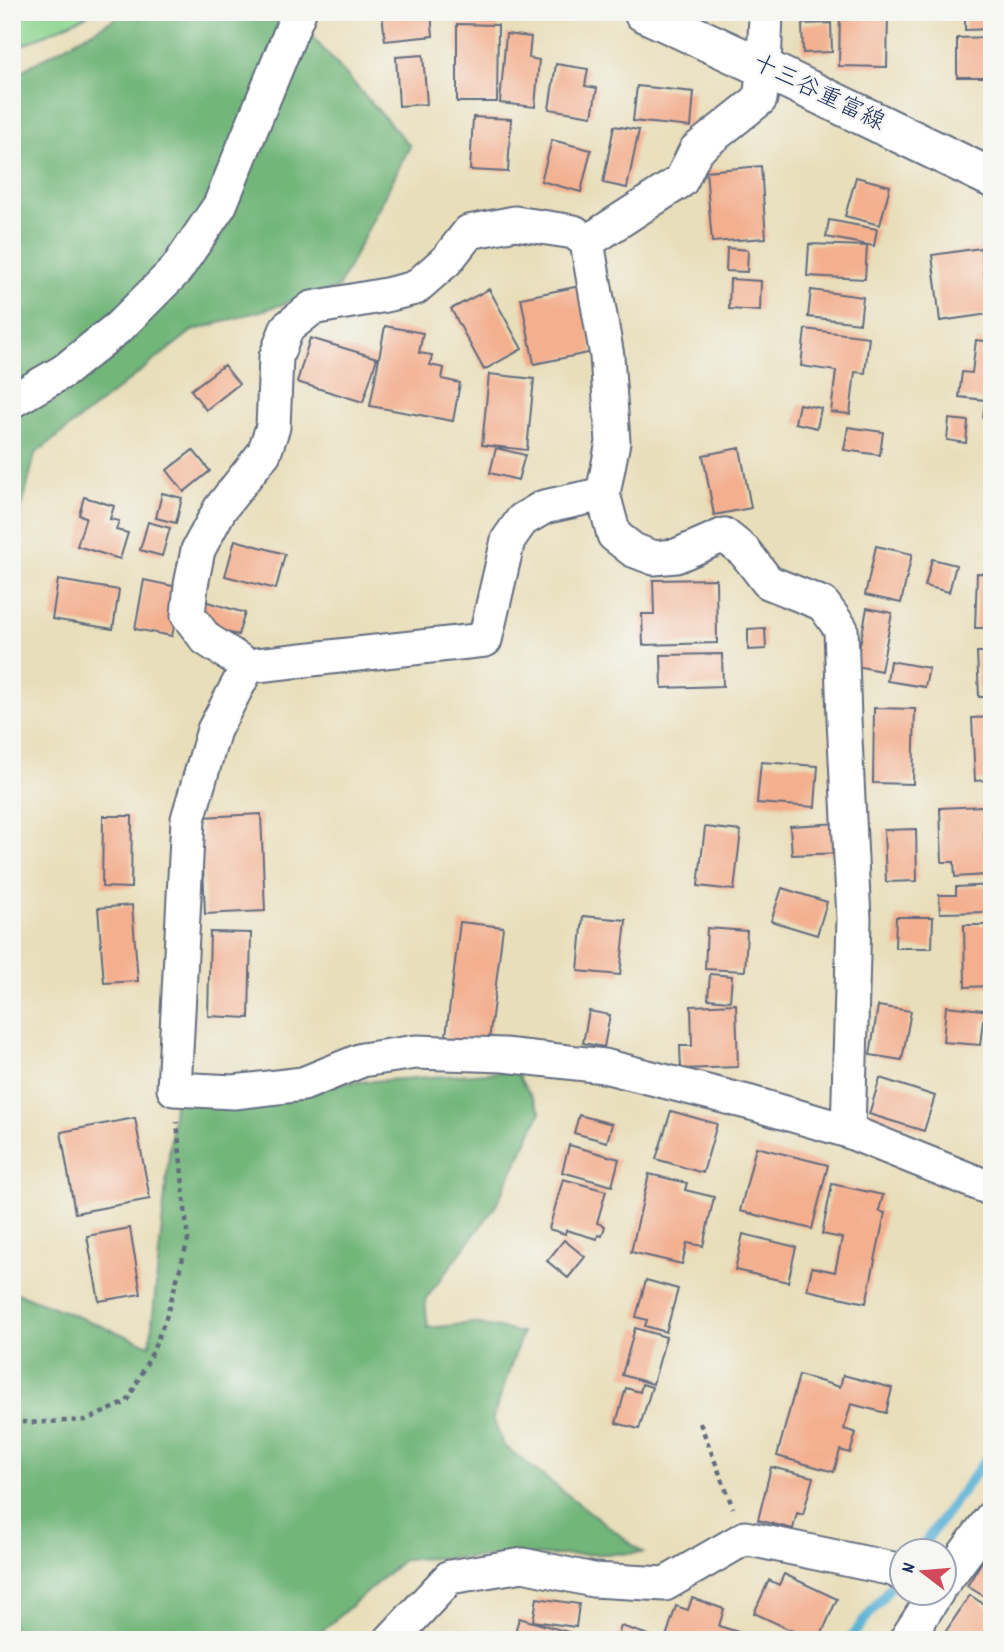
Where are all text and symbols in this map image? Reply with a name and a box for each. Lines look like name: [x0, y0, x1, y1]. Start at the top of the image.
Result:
street label: 十三谷重富線: [746, 47, 890, 141]
north arrow: [888, 1536, 958, 1606]
text: N: [896, 1560, 924, 1577]

